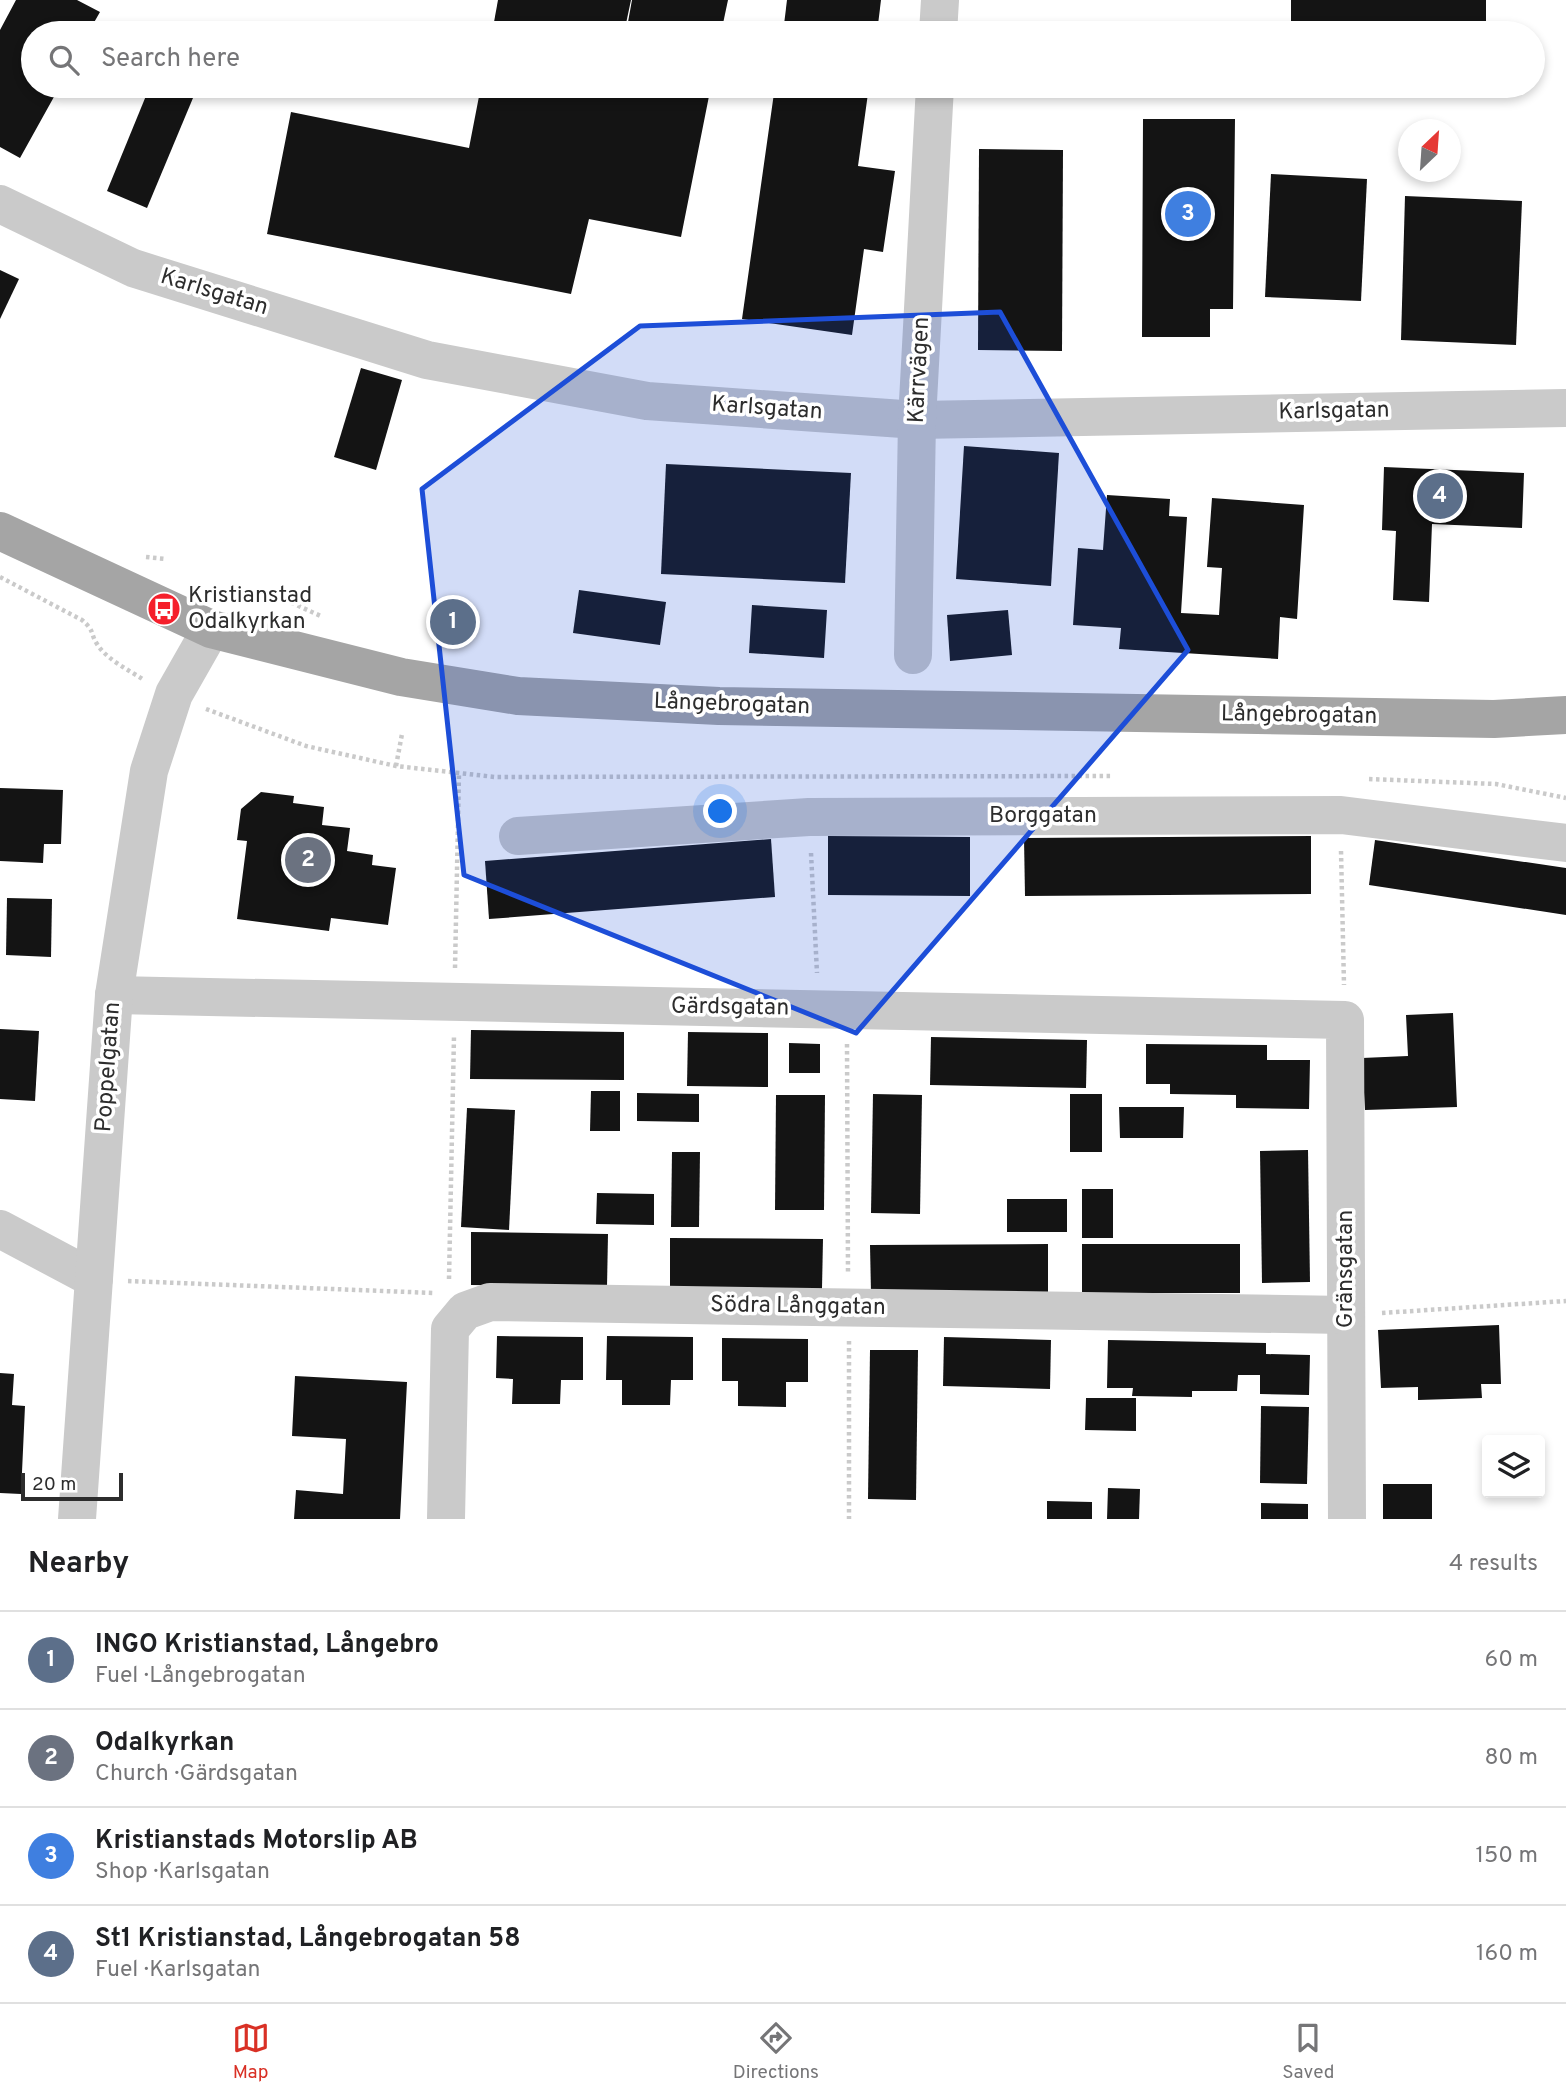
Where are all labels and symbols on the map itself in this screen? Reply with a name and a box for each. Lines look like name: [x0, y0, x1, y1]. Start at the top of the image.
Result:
north arrow: [1398, 119, 1461, 182]
pin: 3: [1165, 188, 1211, 240]
street label: Karlsgatan: [157, 263, 271, 323]
street label: Kärrvägen: [903, 316, 937, 424]
street label: Karlsgatan: [710, 391, 824, 427]
street label: Karlsgatan: [1278, 397, 1390, 427]
pin: 4: [1417, 470, 1463, 522]
place label: Kristianstad Odalkyrkan: [188, 582, 312, 637]
bus stop icon: Kristianstad Odalkyrkan: [145, 590, 183, 628]
pin: 1: [430, 596, 476, 648]
street label: Långebrogatan: [653, 688, 811, 722]
street label: Långebrogatan: [1221, 700, 1377, 732]
your location: [703, 794, 737, 828]
street label: Borggatan: [989, 802, 1097, 831]
pin: 2: [285, 834, 331, 886]
street label: Gärdsgatan: [671, 992, 789, 1024]
street label: Poppelgatan: [90, 1001, 128, 1133]
street label: Gränsgatan: [1332, 1210, 1361, 1328]
street label: Södra Långgatan: [710, 1291, 886, 1323]
scale bar: [21, 1470, 122, 1502]

